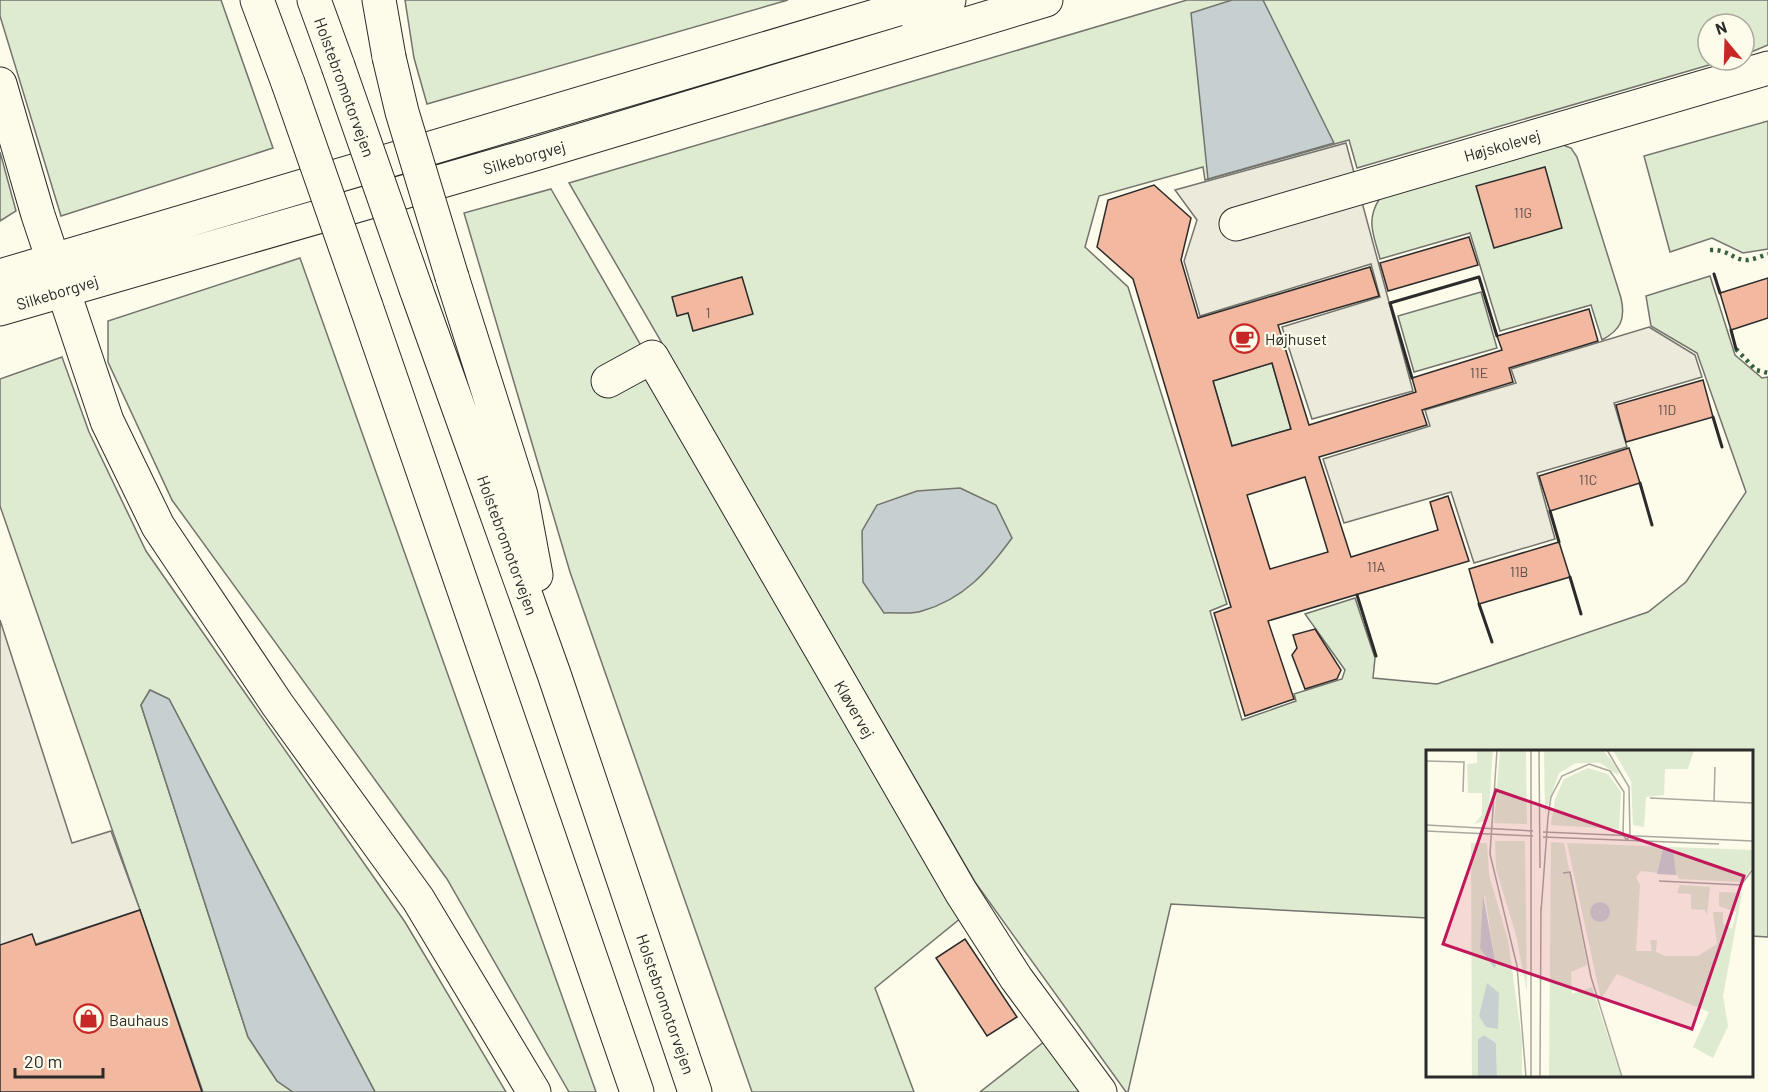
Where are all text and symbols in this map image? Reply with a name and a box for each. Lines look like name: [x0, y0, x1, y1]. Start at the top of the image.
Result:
north arrow: [1696, 12, 1756, 72]
street label: Holstebromotorvejen: [311, 15, 379, 159]
text: N: [1713, 17, 1729, 38]
street label: Højskolevej: [1462, 125, 1542, 165]
street label: Silkeborgvej: [481, 136, 567, 178]
house number: 11G: [1514, 204, 1532, 221]
street label: Silkeborgvej: [14, 271, 100, 313]
house number: 1: [706, 304, 710, 321]
cafe icon: Højhuset: [1228, 322, 1260, 354]
place label: Højhuset: [1265, 329, 1327, 348]
house number: 11E: [1470, 364, 1488, 381]
house number: 11D: [1658, 401, 1676, 418]
house number: 11C: [1579, 471, 1597, 488]
street label: Holstebromotorvejen: [474, 473, 542, 617]
house number: 11A: [1367, 558, 1386, 575]
house number: 11B: [1510, 563, 1528, 580]
street label: Kløvervej: [831, 677, 879, 741]
inset map: [1426, 750, 1753, 1077]
street label: Holstebromotorvejen: [633, 931, 699, 1077]
shop icon: Bauhaus: [72, 1003, 104, 1035]
place label: Bauhaus: [109, 1010, 169, 1029]
scale bar: [15, 1041, 104, 1079]
text: 20 m: [24, 1050, 62, 1072]

